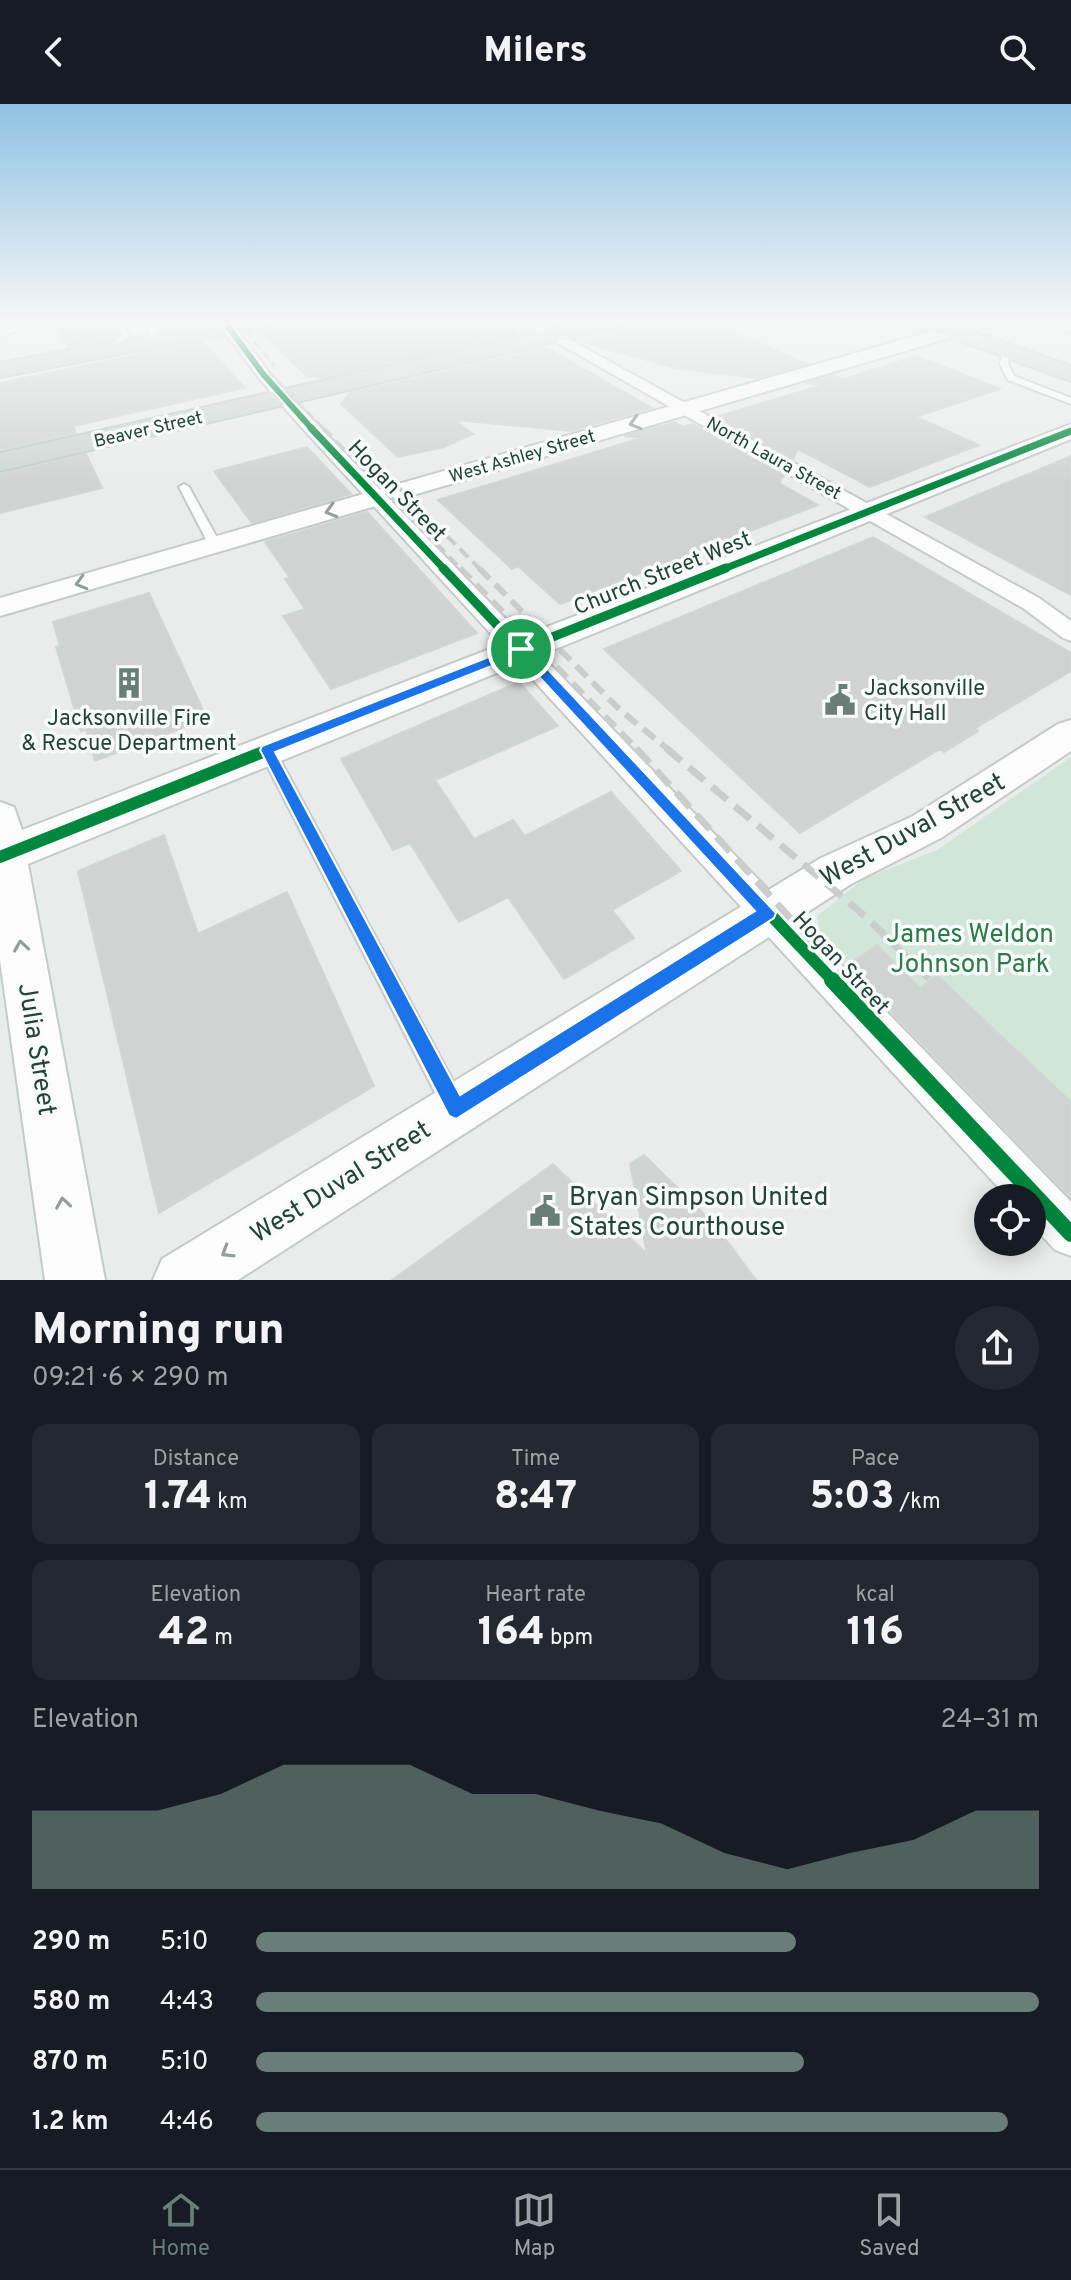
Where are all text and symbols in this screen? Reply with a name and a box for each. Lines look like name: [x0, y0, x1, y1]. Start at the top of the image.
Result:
text: Milers: [484, 29, 587, 75]
icon: back: [32, 30, 76, 74]
icon: search: [995, 30, 1039, 74]
street label: Beaver Street: [92, 407, 205, 454]
street label: North Laura Street: [702, 413, 845, 506]
one-way arrow: [628, 414, 642, 430]
street label: West Ashley Street: [447, 426, 598, 489]
street label: Hogan Street: [341, 435, 451, 548]
one-way arrow: [325, 502, 339, 518]
street label: Church Street West: [570, 526, 756, 622]
one-way arrow: [75, 574, 89, 590]
pin: [487, 615, 555, 683]
icon: arrive: [499, 627, 543, 671]
building icon: Jacksonville Fire & Rescue Department: [112, 666, 146, 700]
place label: Jacksonville City Hall: [864, 676, 985, 728]
public building icon: Jacksonville City Hall: [823, 683, 857, 717]
place label: Jacksonville Fire & Rescue Department: [21, 706, 237, 758]
street label: West Duval Street: [815, 767, 1012, 896]
street label: Hogan Street: [786, 907, 895, 1021]
park label: James Weldon Johnson Park: [886, 919, 1054, 982]
one-way arrow: [14, 939, 31, 953]
street label: Julia Street: [9, 981, 62, 1118]
street label: West Duval Street: [245, 1114, 438, 1252]
place label: Bryan Simpson United States Courthouse: [569, 1182, 828, 1245]
map controls: [974, 1184, 1046, 1256]
button: locate: [974, 1184, 1046, 1256]
public building icon: Bryan Simpson United States Courthouse: [528, 1194, 562, 1228]
one-way arrow: [55, 1196, 72, 1210]
one-way arrow: [221, 1242, 236, 1257]
text: Morning run: [32, 1304, 285, 1360]
button: share: [955, 1306, 1039, 1390]
text: 09:21 · 6 × 290 m: [32, 1362, 228, 1395]
text: Distance: [153, 1446, 239, 1473]
text: Time: [511, 1446, 560, 1473]
text: Pace: [851, 1446, 899, 1473]
text: 1.74: [144, 1473, 212, 1523]
text: 8:47: [494, 1473, 577, 1523]
text: 5:03: [810, 1473, 894, 1523]
text: km: [212, 1489, 248, 1516]
text: /km: [894, 1489, 941, 1516]
text: Elevation: [151, 1582, 241, 1609]
text: Heart rate: [485, 1582, 586, 1609]
text: kcal: [856, 1582, 895, 1609]
text: 42: [159, 1609, 209, 1659]
text: 164: [478, 1609, 545, 1659]
text: 116: [846, 1609, 904, 1659]
text: m: [209, 1625, 233, 1652]
text: bpm: [545, 1625, 593, 1652]
text: Elevation: [32, 1704, 139, 1737]
text: 24–31 m: [941, 1704, 1039, 1737]
text: 290 m: [32, 1926, 110, 1959]
text: 5:10: [160, 1926, 208, 1959]
text: 580 m: [32, 1986, 110, 2019]
text: 4:43: [160, 1986, 214, 2019]
text: 870 m: [32, 2046, 108, 2079]
text: 5:10: [160, 2046, 208, 2079]
text: 1.2 km: [32, 2106, 109, 2139]
text: 4:46: [160, 2106, 214, 2139]
tab: Home: [151, 2188, 210, 2263]
tab: Map: [512, 2188, 556, 2263]
tab: Saved: [859, 2188, 920, 2263]

